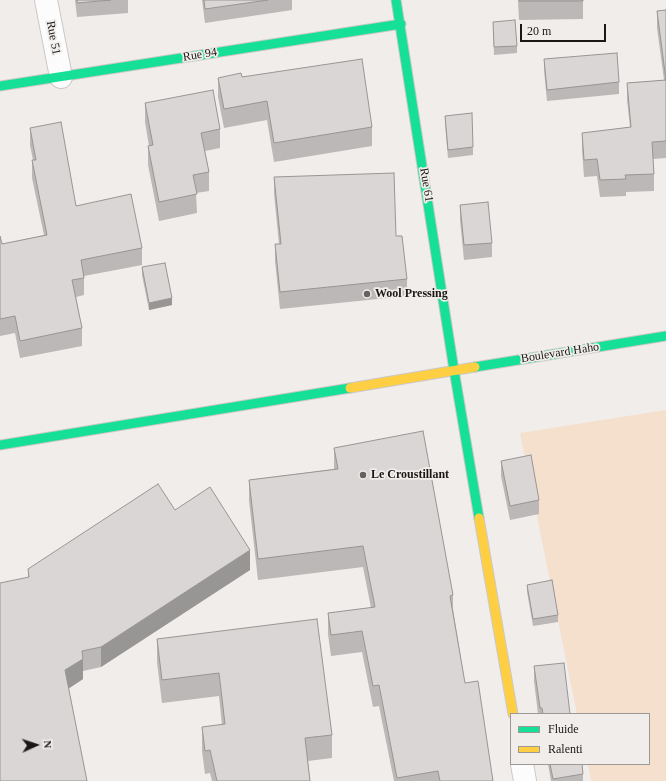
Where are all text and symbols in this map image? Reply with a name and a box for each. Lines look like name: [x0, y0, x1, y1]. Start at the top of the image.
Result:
scale bar: [522, 16, 608, 42]
street label: Rue 51: [43, 20, 63, 56]
text: 20 m: [527, 24, 551, 38]
street label: Rue 94: [182, 45, 218, 65]
street label: Rue 61: [416, 167, 436, 203]
place label: Wool Pressing: [375, 287, 448, 301]
marker: Wool Pressing: [362, 289, 372, 299]
street label: Boulevard Haho: [520, 340, 600, 366]
place label: Le Croustillant: [371, 468, 449, 482]
marker: Le Croustillant: [358, 470, 368, 480]
legend: [510, 713, 650, 765]
text: Fluide: [548, 722, 579, 736]
north arrow: [16, 725, 56, 765]
text: N: [42, 740, 54, 749]
text: Ralenti: [548, 742, 583, 756]

